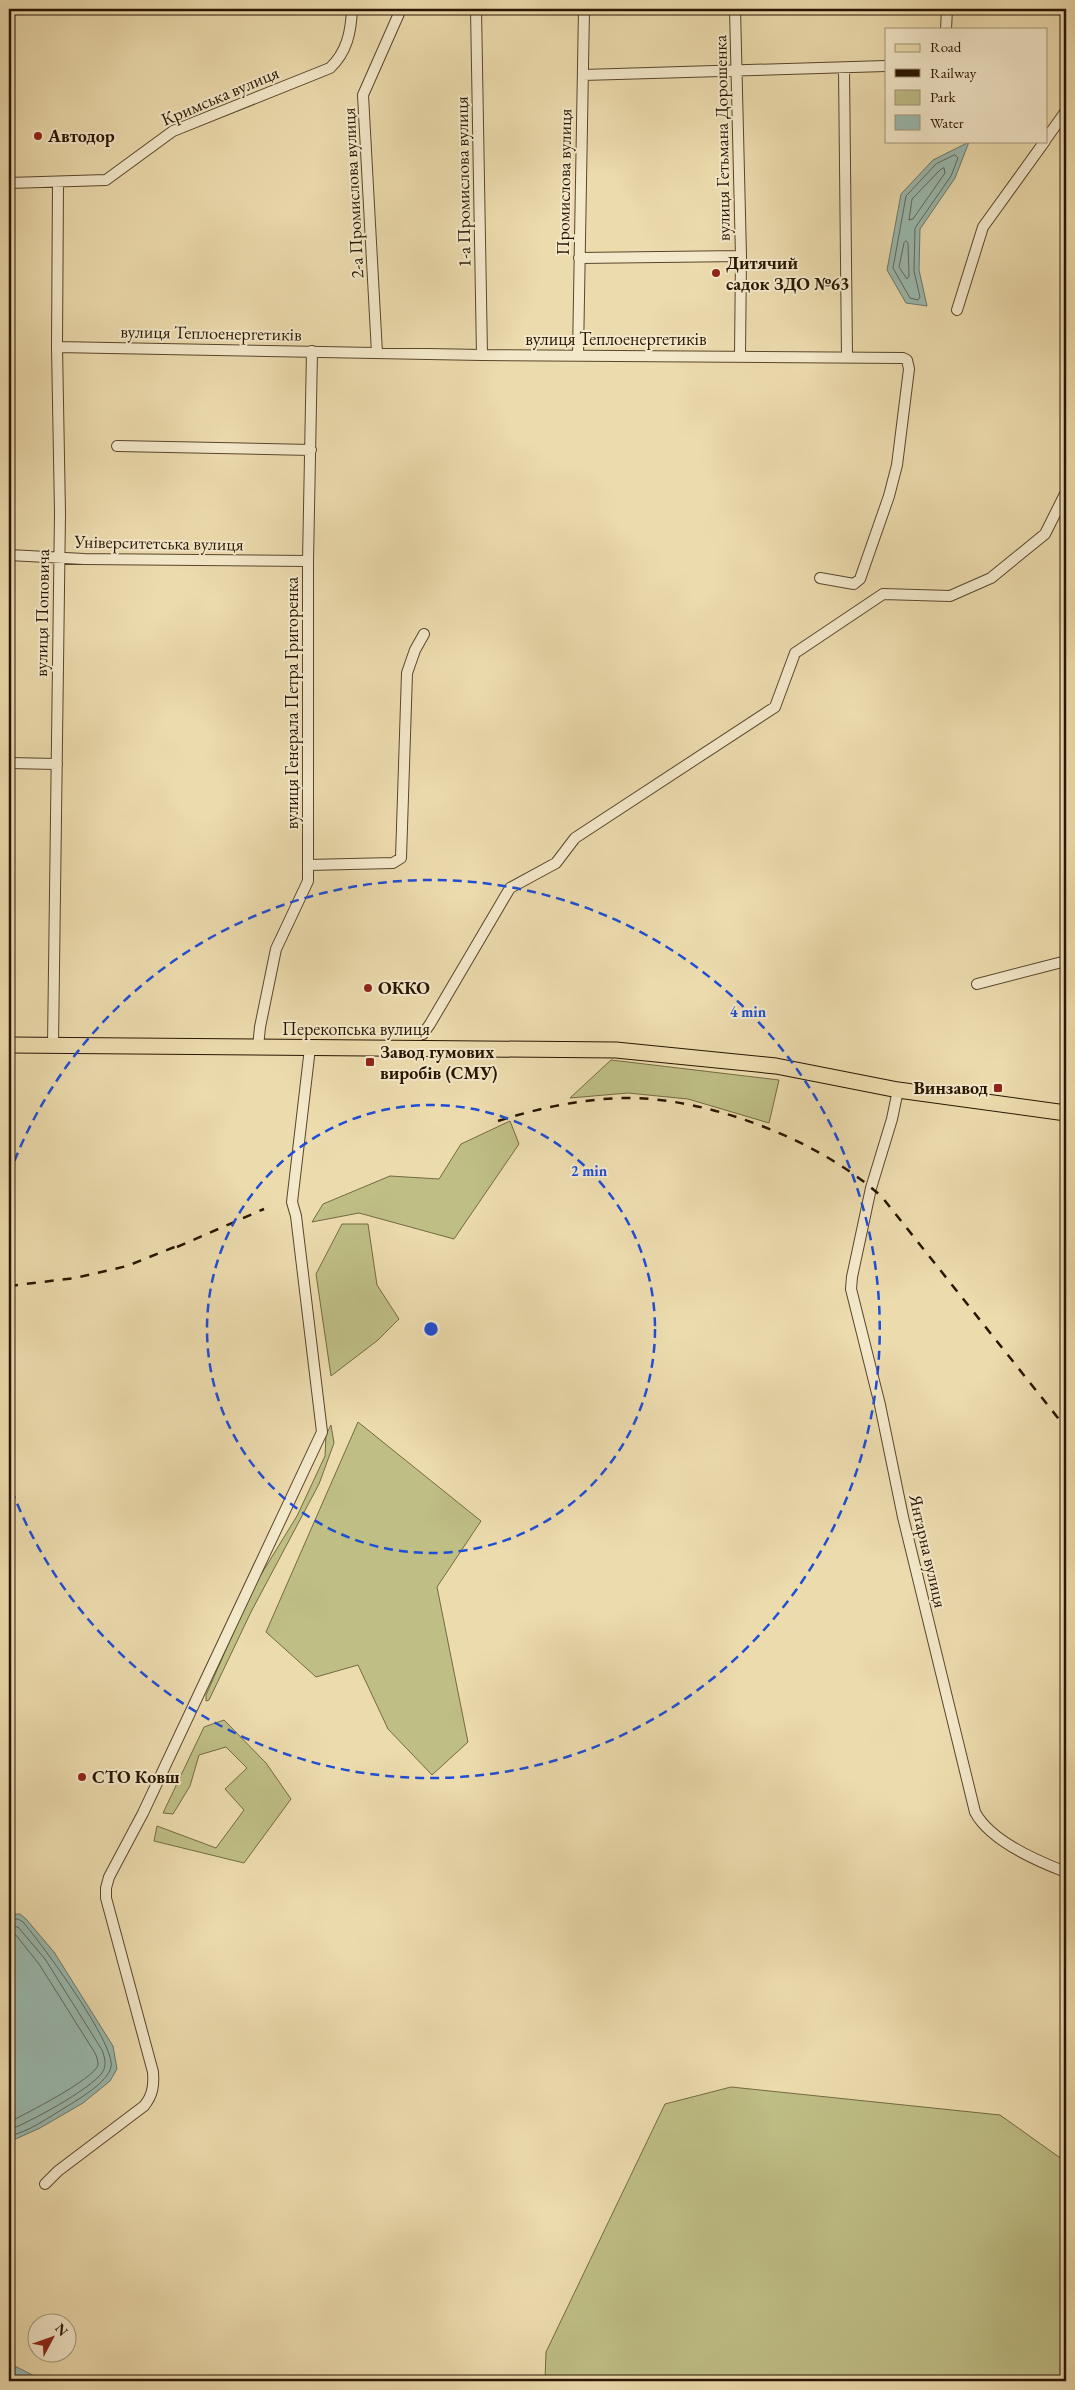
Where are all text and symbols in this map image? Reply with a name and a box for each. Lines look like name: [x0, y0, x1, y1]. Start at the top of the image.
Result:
legend: [885, 28, 1048, 142]
street label: вулиця Гетьмана Дорошенка: [708, 34, 735, 241]
text: Road: [930, 37, 962, 56]
street label: Кримська вулиця: [158, 60, 282, 131]
text: Railway: [930, 63, 977, 82]
text: Park: [930, 87, 957, 106]
street label: 1-а Промислова вулиця: [450, 96, 475, 268]
street label: 2-а Промислова вулиця: [337, 107, 368, 279]
street label: Промислова вулиця: [551, 108, 576, 256]
text: Water: [930, 113, 964, 132]
place label: Автодор: [47, 124, 115, 147]
marker: Автодор: [32, 130, 44, 142]
place label: Дитячий садок ЗДО №63: [726, 251, 850, 295]
marker: Дитячий садок ЗДО №63: [710, 267, 722, 279]
street label: вулиця Теплоенергетиків: [120, 319, 302, 346]
street label: вулиця Теплоенергетиків: [525, 327, 707, 350]
street label: Університетська вулиця: [73, 530, 244, 555]
street label: вулиця Поповича: [29, 548, 54, 677]
street label: вулиця Генерала Петра Григоренка: [280, 576, 303, 829]
place label: ОККО: [378, 976, 430, 999]
marker: ОККО: [362, 982, 374, 994]
text: 4 min: [730, 1002, 767, 1021]
street label: Перекопська вулиця: [282, 1017, 430, 1040]
place label: Завод гумових виробів (СМУ): [380, 1040, 498, 1084]
marker: Завод гумових виробів (СМУ): [364, 1056, 376, 1068]
place label: Винзавод: [914, 1076, 988, 1099]
marker: Винзавод: [992, 1082, 1004, 1094]
text: 2 min: [571, 1161, 608, 1180]
centre of rings: [422, 1320, 440, 1338]
street label: Янтарна вулиця: [904, 1491, 953, 1610]
place label: СТО Ковш: [92, 1765, 180, 1788]
marker: СТО Ковш: [76, 1771, 88, 1783]
north arrow: [28, 2312, 78, 2362]
text: N: [51, 2319, 73, 2340]

